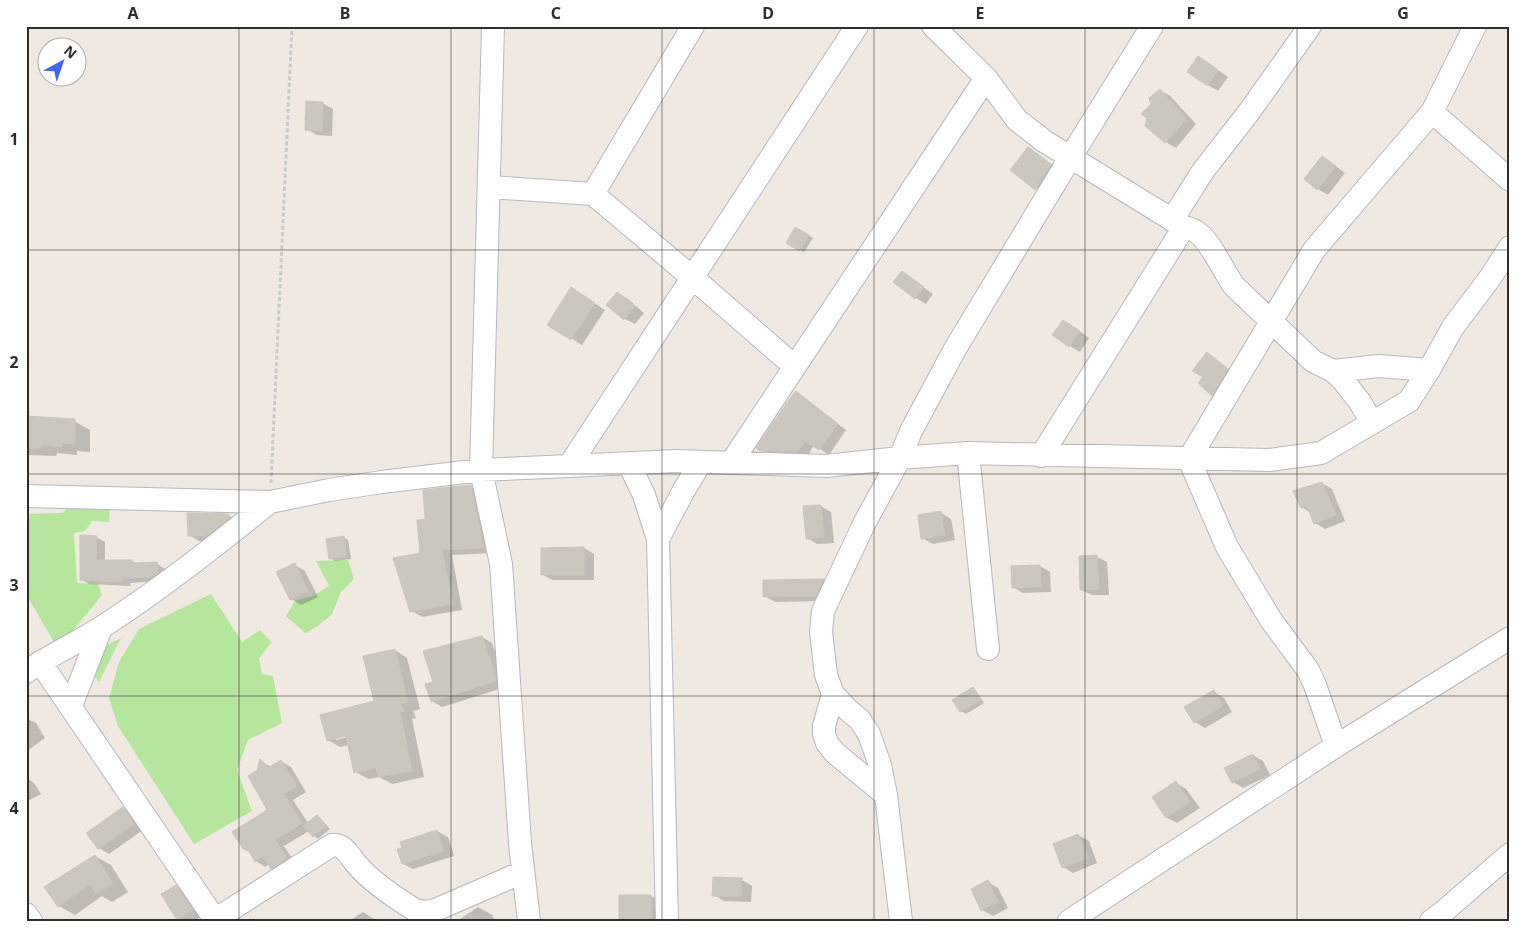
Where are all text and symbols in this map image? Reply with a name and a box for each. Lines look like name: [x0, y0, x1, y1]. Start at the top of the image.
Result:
text: A: [127, 2, 139, 24]
text: B: [340, 2, 350, 24]
text: C: [551, 2, 561, 24]
text: D: [762, 2, 774, 24]
text: E: [976, 2, 985, 24]
text: F: [1187, 2, 1195, 24]
text: G: [1397, 2, 1409, 24]
north arrow: [38, 38, 88, 88]
text: N: [60, 41, 81, 63]
text: 1: [9, 128, 19, 150]
text: 2: [9, 351, 19, 373]
text: 3: [9, 574, 19, 596]
text: 4: [9, 797, 19, 819]

